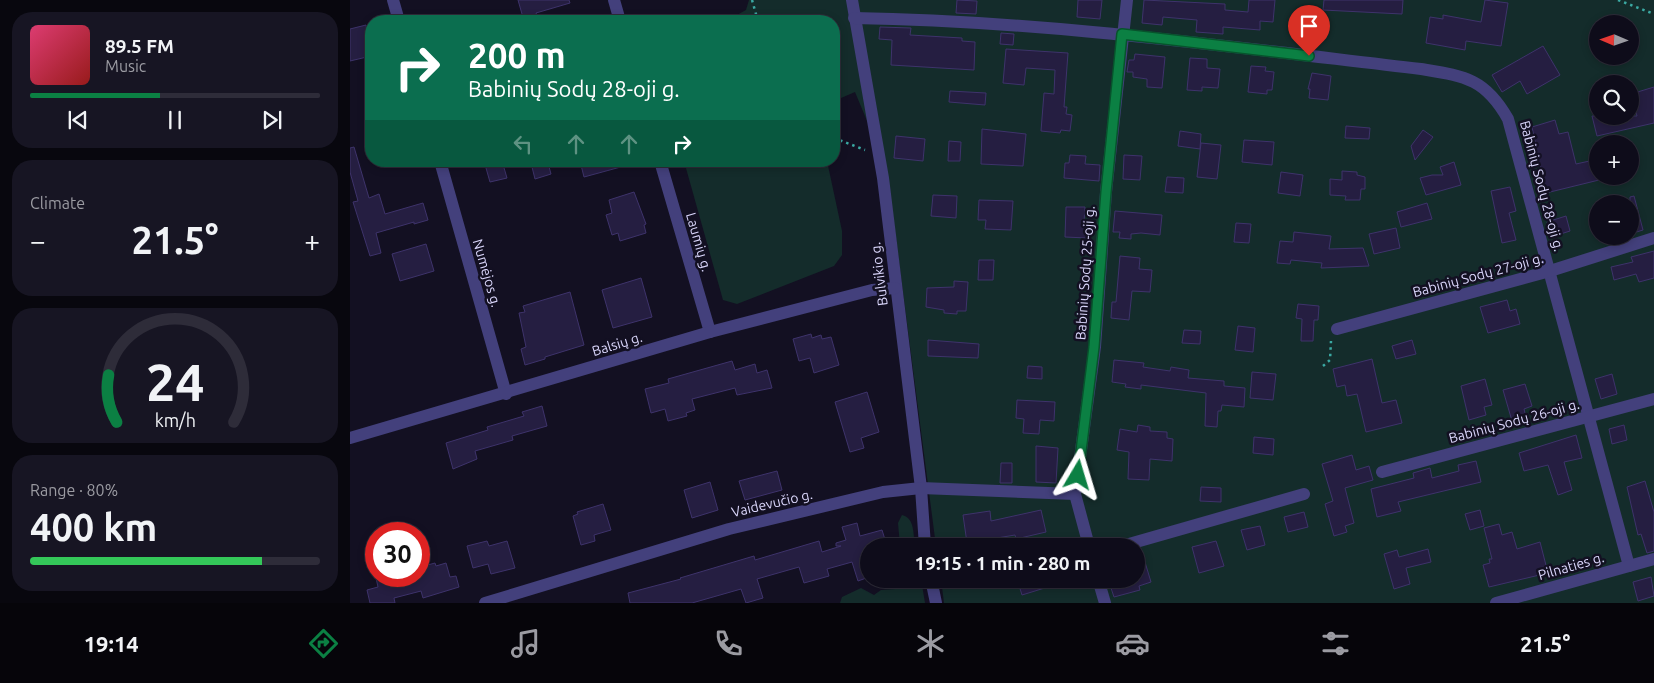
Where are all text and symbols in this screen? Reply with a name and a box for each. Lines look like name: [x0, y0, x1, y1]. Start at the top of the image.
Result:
pin: [1288, 5, 1330, 56]
icon: arrive: [1295, 12, 1323, 40]
north arrow: [1589, 15, 1639, 65]
map controls: [1589, 15, 1639, 245]
text: 89.5 FM: [105, 35, 174, 57]
icon: right: [385, 35, 450, 100]
text: 200 m: [468, 35, 566, 75]
text: Music: [105, 57, 146, 75]
button: search: [1589, 75, 1639, 125]
text: Babinių Sodų 28-oji g.: [468, 76, 680, 101]
icon: previous: [64, 106, 92, 134]
icon: pause: [161, 106, 189, 134]
icon: next: [258, 106, 286, 134]
street label: Babinių Sodų 28-oji g.: [1517, 119, 1567, 253]
icon: left: [509, 130, 537, 158]
icon: ahead: [562, 130, 590, 158]
icon: ahead: [615, 130, 643, 158]
icon: right: [668, 130, 696, 158]
button: +: [1589, 135, 1639, 185]
text: Climate: [30, 194, 85, 212]
button: −: [1589, 195, 1639, 245]
street label: Babinių Sodų 25-oji g.: [1072, 205, 1098, 341]
street label: Laumių g.: [683, 211, 715, 273]
text: 21.5°: [131, 219, 219, 261]
text: −: [30, 225, 46, 256]
text: +: [304, 225, 320, 256]
street label: Numėjos g.: [470, 237, 504, 309]
street label: Bulvikio g.: [867, 241, 891, 307]
street label: Babinių Sodų 27-oji g.: [1411, 250, 1545, 300]
street label: Balsių g.: [590, 329, 644, 359]
text: 24: [146, 353, 204, 411]
street label: Babinių Sodų 26-oji g.: [1447, 396, 1581, 446]
text: km/h: [154, 410, 196, 430]
position arrow: [1051, 448, 1103, 500]
text: Range · 80%: [30, 481, 118, 499]
street label: Vaidevučio g.: [730, 486, 814, 520]
text: 400 km: [30, 506, 157, 548]
speed limit sign: 30: [365, 522, 430, 587]
street label: Pilnaties g.: [1536, 549, 1606, 583]
text: 19:15 · 1 min · 280 m: [915, 552, 1090, 574]
icon: directions: [306, 626, 341, 661]
icon: music: [508, 626, 543, 661]
icon: phone: [711, 626, 746, 661]
icon: climate: [913, 626, 948, 661]
icon: car: [1115, 626, 1150, 661]
icon: filters: [1318, 626, 1353, 661]
text: 19:14: [84, 631, 139, 656]
text: 21.5°: [1520, 631, 1570, 656]

